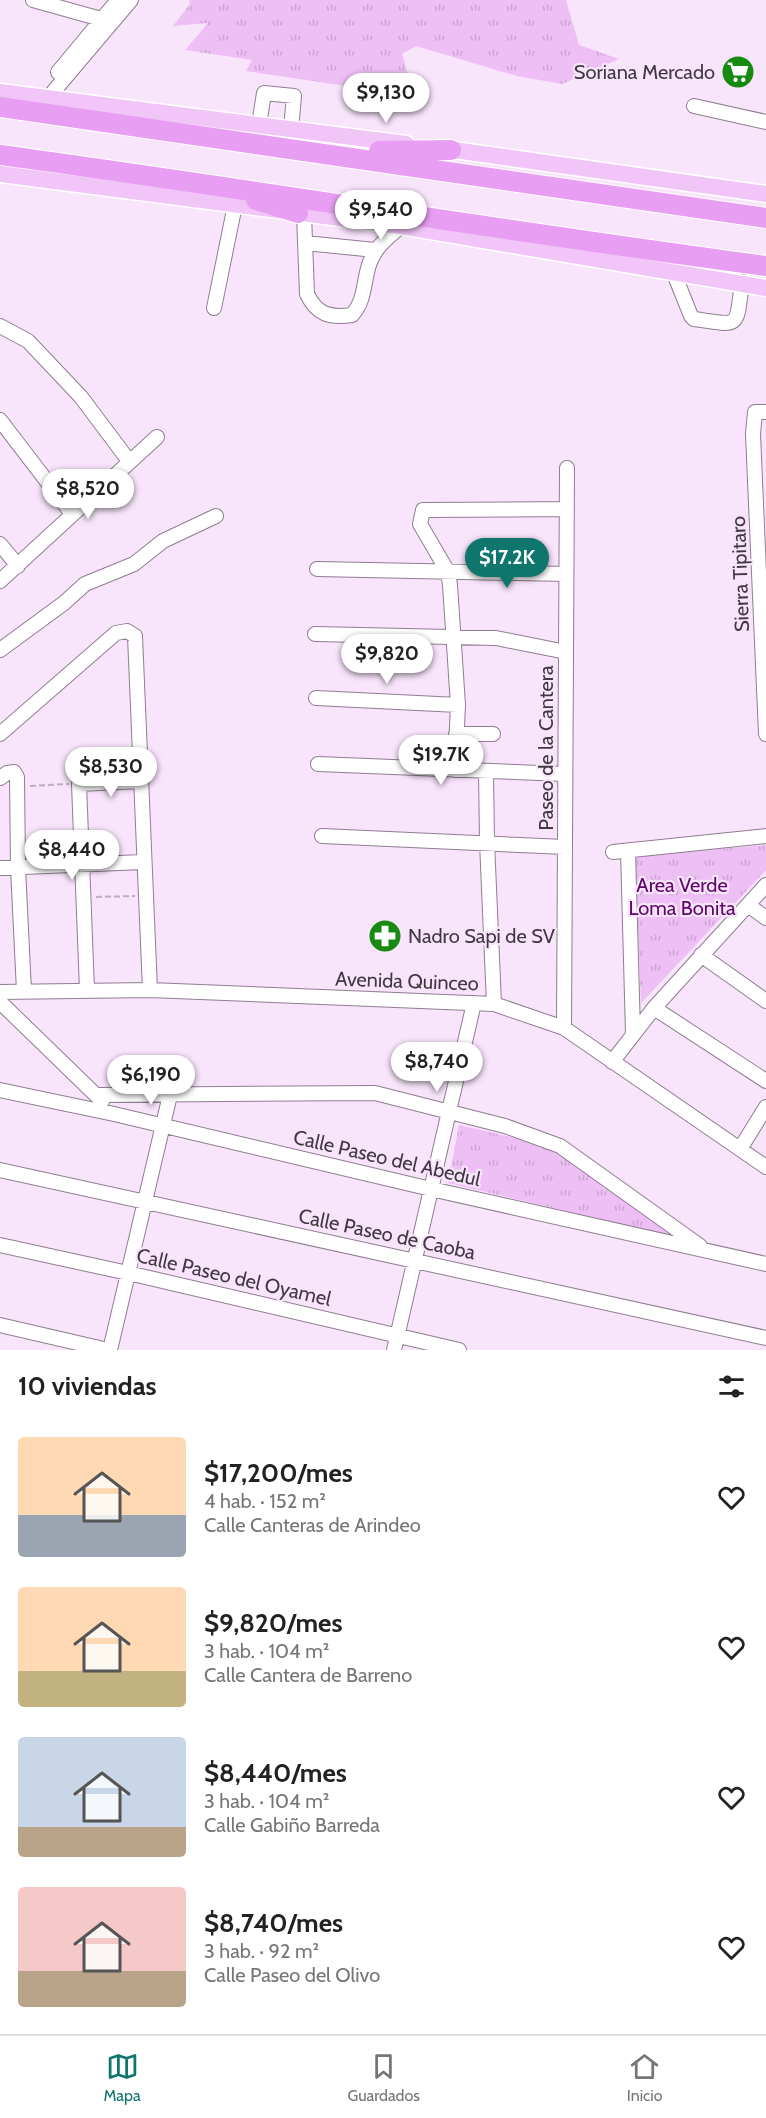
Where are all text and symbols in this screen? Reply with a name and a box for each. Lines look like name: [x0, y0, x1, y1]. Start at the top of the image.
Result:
supermarket icon: Soriana Mercado: [720, 54, 756, 90]
place label: Soriana Mercado: [574, 60, 715, 84]
pin: $9,130: [337, 73, 435, 124]
text: $9,130: [356, 80, 416, 104]
pin: $9,540: [332, 190, 430, 241]
text: $9,540: [349, 197, 413, 221]
pin: $8,520: [39, 469, 137, 520]
text: $8,520: [56, 476, 120, 500]
street label: Sierra Tipitaro: [726, 516, 754, 632]
pin: $17.2K: [458, 538, 556, 589]
text: $17.2K: [479, 545, 535, 569]
pin: $9,820: [338, 634, 436, 685]
text: $9,820: [355, 641, 419, 665]
street label: Paseo de la Cantera: [534, 665, 558, 831]
pin: $19.7K: [392, 735, 490, 786]
text: $19.7K: [412, 742, 470, 766]
pin: $8,530: [62, 747, 160, 798]
text: $8,530: [79, 754, 143, 778]
pin: $8,440: [23, 830, 121, 881]
text: $8,440: [38, 837, 106, 861]
park label: Area Verde Loma Bonita: [628, 873, 736, 920]
pharmacy icon: Nadro Sapi de SV: [367, 918, 403, 954]
place label: Nadro Sapi de SV: [408, 924, 556, 948]
street label: Avenida Quinceo: [335, 967, 479, 995]
pin: $8,740: [388, 1042, 486, 1093]
text: $8,740: [405, 1049, 469, 1073]
pin: $6,190: [102, 1055, 200, 1106]
text: $6,190: [121, 1062, 181, 1086]
street label: Calle Paseo del Abedul: [291, 1125, 483, 1191]
street label: Calle Paseo de Caoba: [296, 1204, 478, 1265]
street label: Calle Paseo del Oyamel: [134, 1243, 334, 1311]
text: 10 viviendas: [18, 1370, 157, 1402]
icon: filters: [715, 1370, 748, 1403]
text: $17,200/mes: [204, 1457, 353, 1489]
icon: home: [66, 1461, 138, 1533]
icon: heart: [715, 1481, 748, 1514]
text: 4 hab. · 152 m²: [204, 1489, 326, 1513]
text: Calle Canteras de Arindeo: [204, 1513, 421, 1537]
text: $9,820/mes: [204, 1607, 342, 1639]
icon: home: [66, 1611, 138, 1683]
icon: heart: [715, 1631, 748, 1664]
text: 3 hab. · 104 m²: [204, 1639, 329, 1663]
text: Calle Cantera de Barreno: [204, 1663, 412, 1687]
text: $8,440/mes: [204, 1757, 347, 1789]
icon: home: [66, 1761, 138, 1833]
icon: heart: [715, 1781, 748, 1814]
text: 3 hab. · 104 m²: [204, 1789, 329, 1813]
text: Calle Gabiño Barreda: [204, 1813, 380, 1837]
text: $8,740/mes: [204, 1907, 343, 1939]
icon: home: [66, 1911, 138, 1983]
icon: heart: [715, 1931, 748, 1964]
text: 3 hab. · 92 m²: [204, 1939, 319, 1963]
text: Calle Paseo del Olivo: [204, 1963, 380, 1987]
tab: Mapa: [103, 2050, 141, 2105]
tab: Guardados: [348, 2050, 420, 2105]
tab: Inicio: [627, 2050, 663, 2105]

